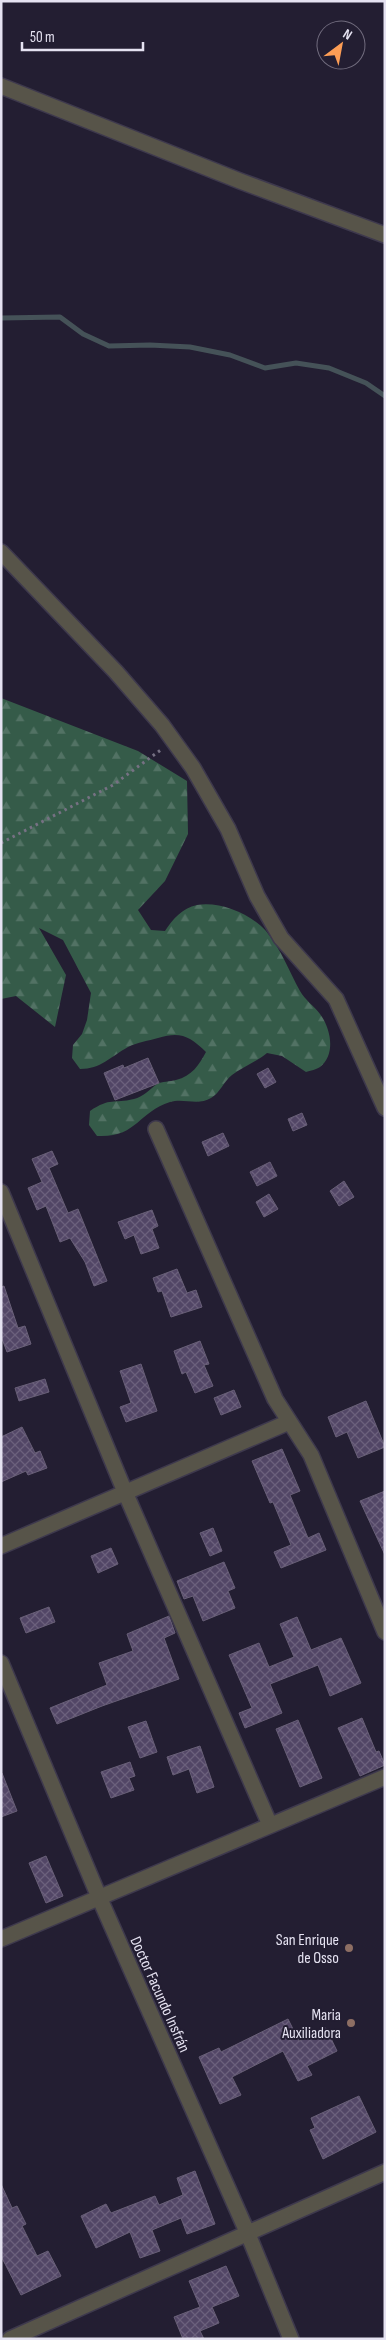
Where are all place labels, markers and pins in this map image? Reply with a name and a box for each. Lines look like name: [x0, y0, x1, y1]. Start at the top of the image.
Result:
place label: San Enrique de Osso: [276, 1931, 339, 1968]
marker: San Enrique de Osso: [343, 1942, 355, 1954]
place label: Maria Auxiliadora: [281, 2006, 341, 2043]
marker: Maria Auxiliadora: [345, 2017, 357, 2029]

